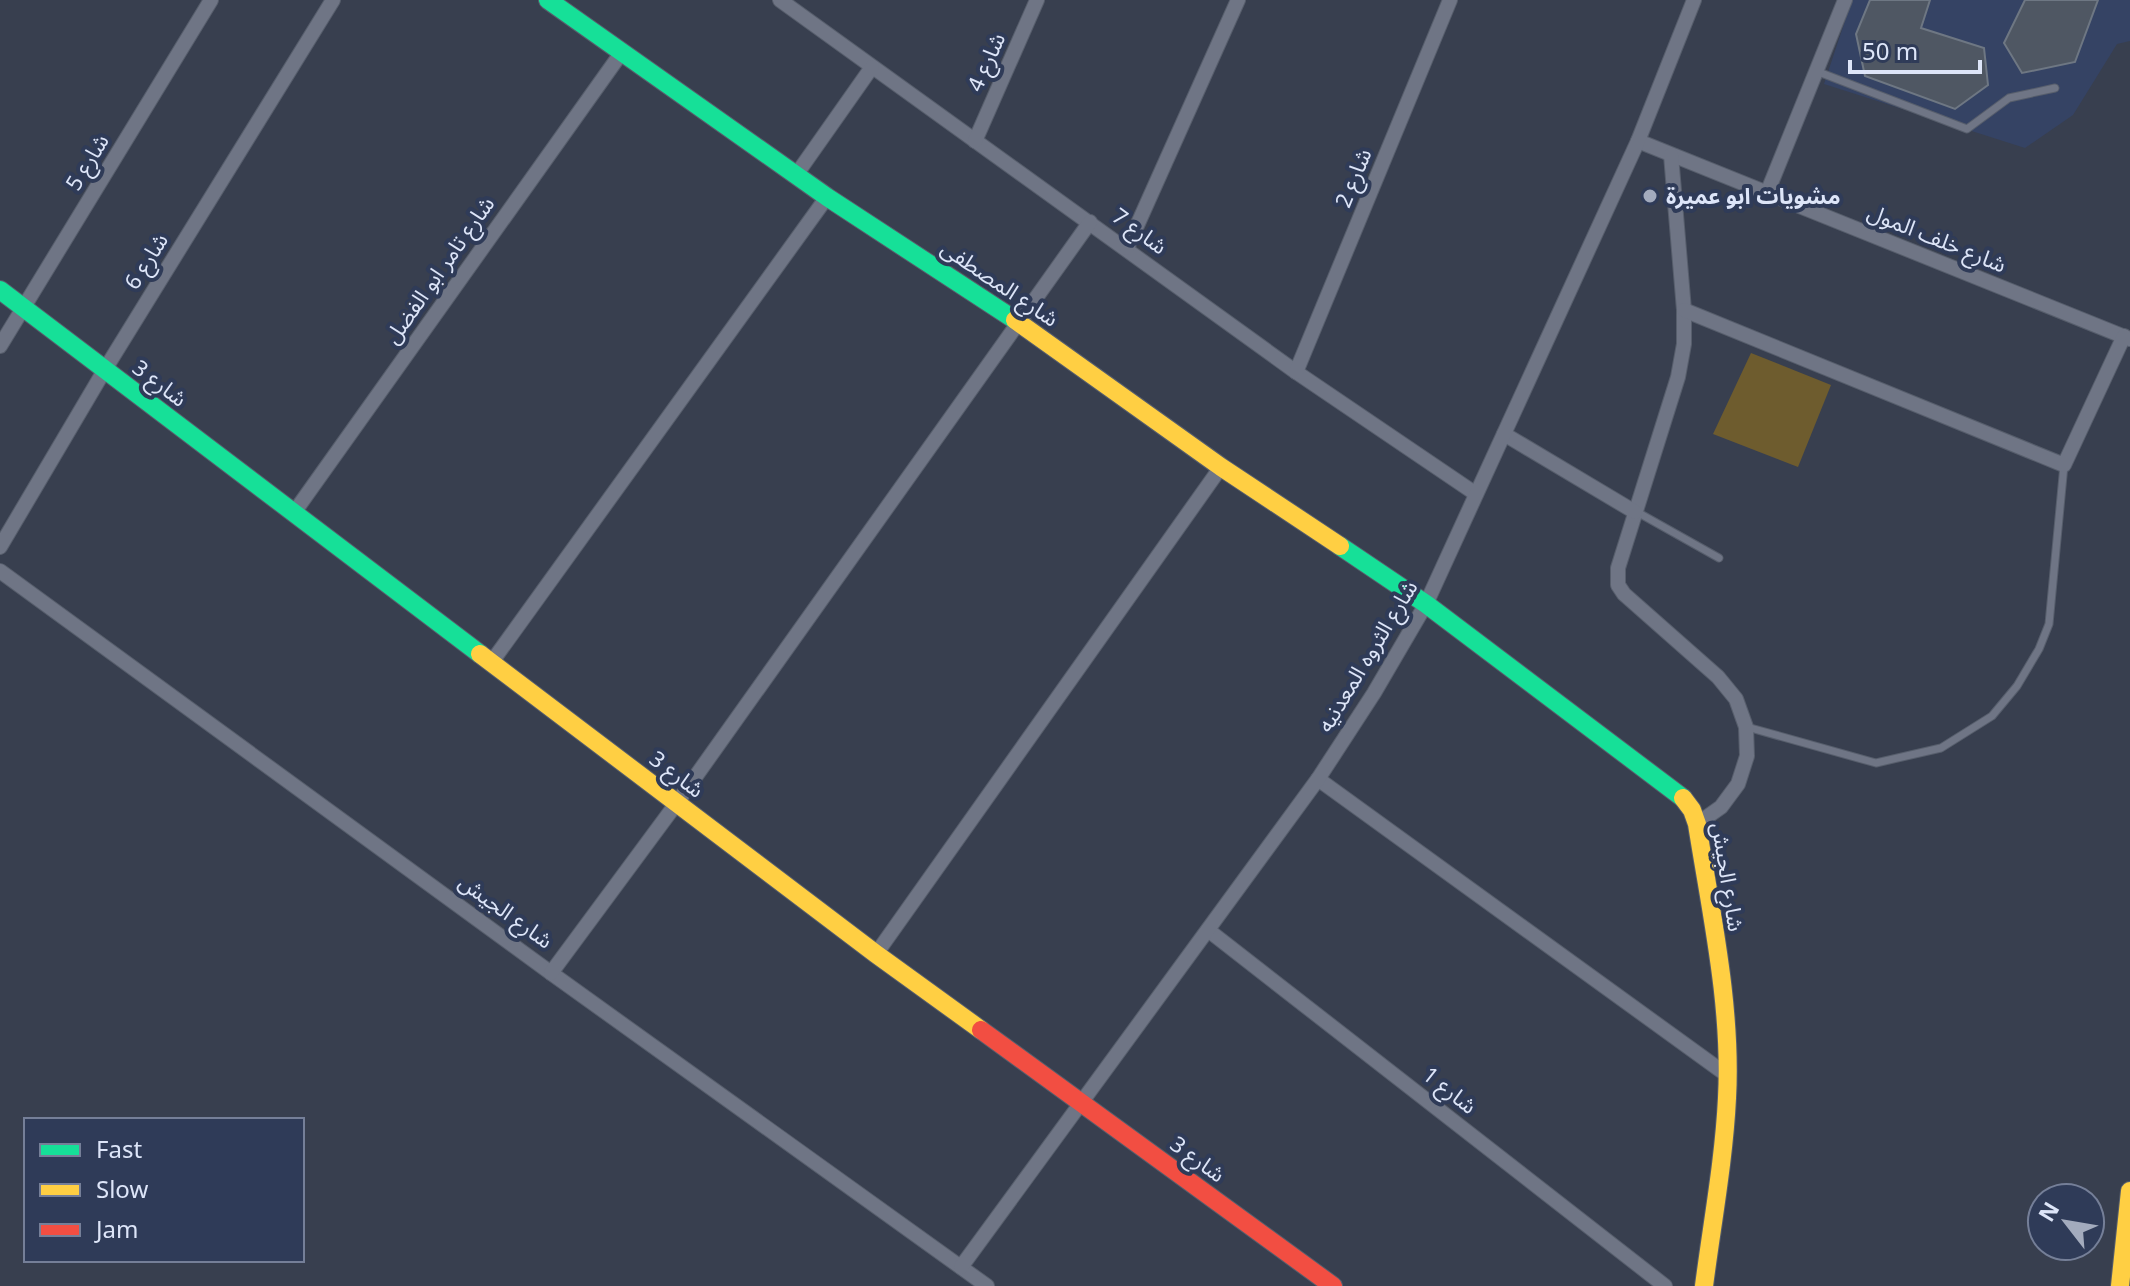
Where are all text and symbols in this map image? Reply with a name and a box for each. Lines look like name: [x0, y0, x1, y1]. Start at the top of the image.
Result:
scale bar: [1850, 24, 1980, 74]
street label: شارع 4: [953, 25, 1020, 100]
text: 50 m: [1862, 27, 1918, 78]
street label: شارع 5: [52, 124, 123, 201]
street label: شارع 2: [1321, 141, 1387, 215]
place label: مشويات ابو عميرة: [1666, 174, 1840, 220]
street label: شارع تامر ابو الفضل: [371, 186, 508, 355]
marker: مشويات ابو عميرة: [1641, 187, 1659, 205]
street label: شارع خلف المول: [1860, 190, 2014, 288]
street label: شارع 7: [1101, 195, 1178, 268]
street label: شارع 6: [111, 223, 183, 300]
street label: شارع المصطفى: [930, 227, 1069, 341]
street label: شارع 3: [121, 347, 198, 421]
street label: شارع الثروه المعدنيه: [1304, 571, 1432, 742]
street label: شارع 3: [638, 738, 715, 812]
street label: شارع الجيش: [1696, 819, 1758, 935]
street label: شارع الجيش: [448, 861, 563, 963]
street label: شارع 1: [1411, 1054, 1488, 1128]
legend: [24, 1118, 304, 1262]
street label: شارع 3: [1159, 1123, 1236, 1196]
text: Fast: [96, 1125, 142, 1176]
text: Slow: [96, 1165, 148, 1216]
north arrow: [2026, 1182, 2106, 1262]
text: N: [2025, 1193, 2074, 1232]
text: Jam: [94, 1205, 138, 1256]

